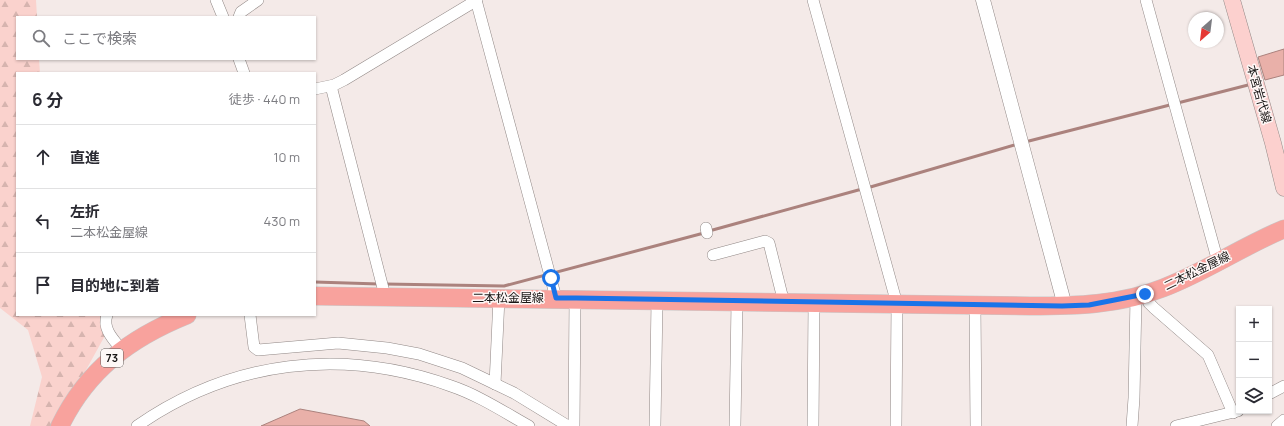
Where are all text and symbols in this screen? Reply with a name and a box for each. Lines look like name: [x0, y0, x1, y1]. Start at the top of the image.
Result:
north arrow: [1188, 12, 1224, 48]
search box: [16, 16, 316, 60]
icon: search: [30, 27, 52, 49]
text: ここで検索: [62, 28, 137, 49]
street label: 本宮岩代線: [1243, 63, 1276, 125]
text: 6 分: [32, 88, 63, 111]
text: 徒歩 · 440 m: [229, 90, 300, 108]
icon: ahead: [32, 146, 54, 168]
text: 直進: [70, 147, 100, 168]
text: 10 m: [273, 148, 300, 166]
text: 左折: [70, 201, 100, 222]
icon: left: [32, 210, 54, 232]
text: 430 m: [264, 212, 300, 230]
text: 二本松金屋線: [70, 223, 148, 241]
street label: 二本松金屋線: [1161, 247, 1233, 294]
route start: [542, 269, 560, 287]
icon: arrive: [32, 274, 54, 296]
text: 目的地に到着: [70, 275, 160, 296]
route end: [1136, 285, 1154, 303]
street label: 二本松金屋線: [472, 289, 544, 306]
map controls: [1236, 306, 1272, 414]
button: +: [1236, 306, 1272, 342]
button: −: [1236, 342, 1272, 378]
road number: 73: [101, 349, 123, 367]
button: layers: [1236, 378, 1272, 414]

